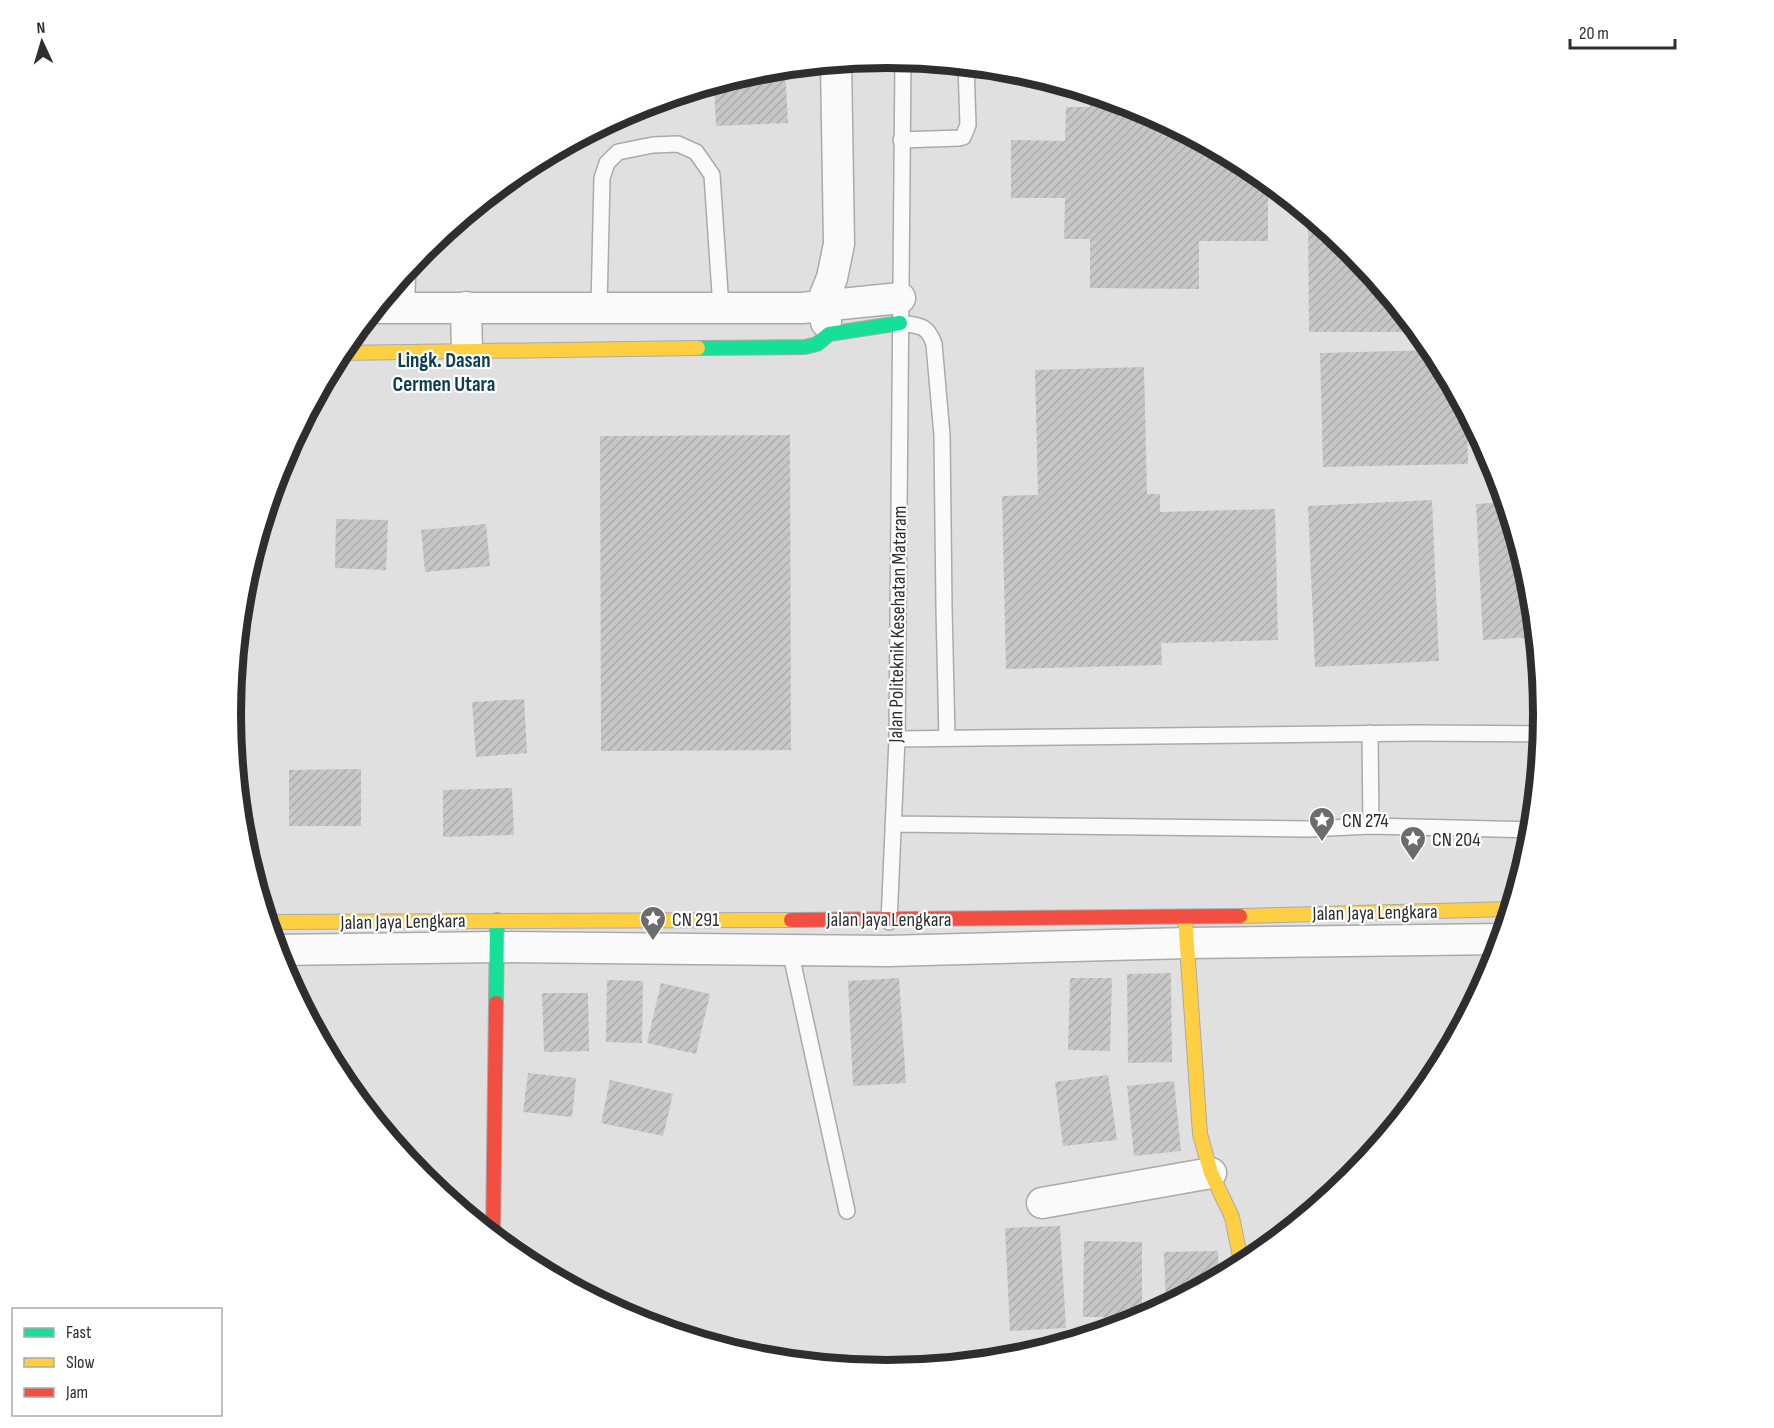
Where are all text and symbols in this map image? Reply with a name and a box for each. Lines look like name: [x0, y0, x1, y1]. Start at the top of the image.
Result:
north arrow: [12, 12, 72, 72]
scale bar: [1570, 12, 1675, 50]
text: N: [36, 19, 46, 38]
text: 20 m: [1579, 23, 1609, 44]
district label: Lingk. Dasan Cermen Utara: [393, 348, 495, 397]
street label: Jalan Politeknik Kesehatan Mataram: [884, 505, 912, 744]
place icon: CN 274: [1307, 805, 1337, 843]
place label: CN 274: [1342, 809, 1389, 833]
place icon: CN 204: [1398, 824, 1428, 862]
place label: CN 204: [1432, 828, 1481, 852]
street label: Jalan Jaya Lengkara: [1311, 900, 1438, 926]
place icon: CN 291: [638, 904, 668, 942]
place label: CN 291: [672, 908, 719, 932]
street label: Jalan Jaya Lengkara: [825, 908, 952, 932]
street label: Jalan Jaya Lengkara: [339, 909, 466, 935]
legend: [12, 1308, 222, 1416]
text: Fast: [66, 1322, 92, 1343]
text: Slow: [66, 1352, 95, 1373]
text: Jam: [65, 1382, 88, 1403]

